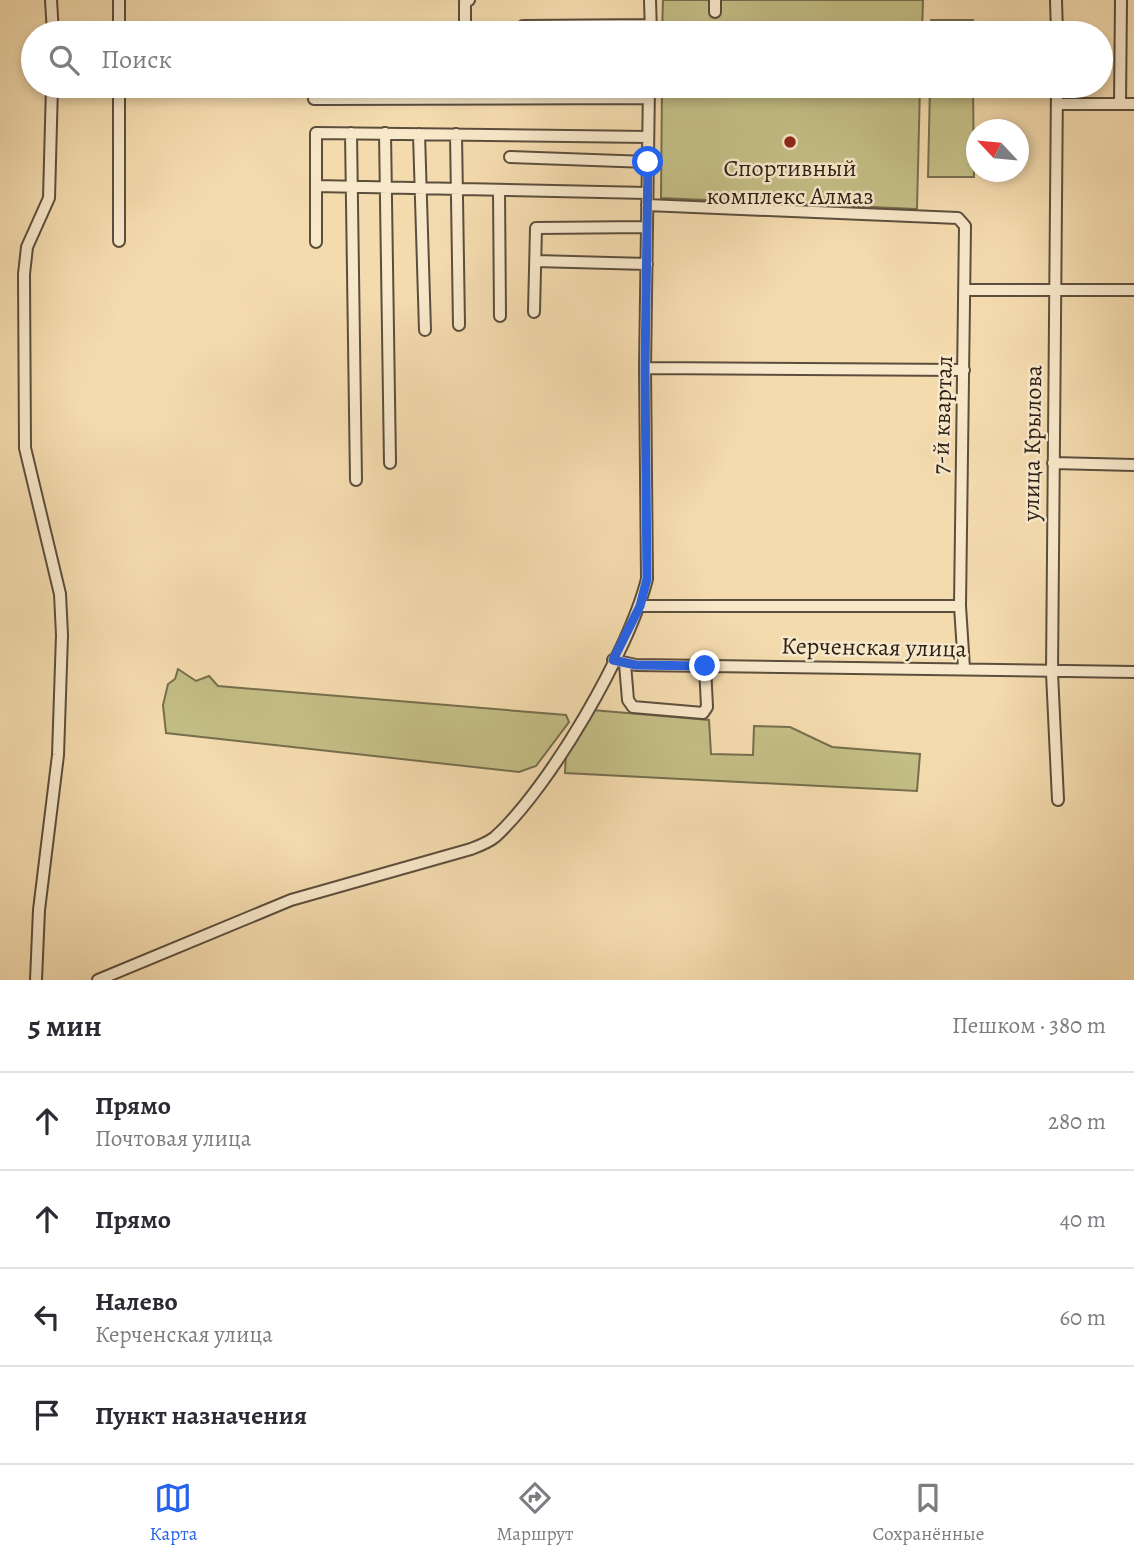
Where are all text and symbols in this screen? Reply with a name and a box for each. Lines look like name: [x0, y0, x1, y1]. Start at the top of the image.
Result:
search box: [21, 21, 1113, 98]
icon: search: [45, 41, 83, 79]
text: Поиск: [101, 42, 172, 77]
north arrow: [966, 119, 1029, 182]
marker: Спортивный комплекс Алмаз: [782, 134, 798, 150]
route start: [632, 146, 663, 177]
place label: Спортивный комплекс Алмаз: [706, 152, 874, 212]
street label: 7-й квартал: [924, 355, 960, 475]
street label: улица Крылова: [1015, 365, 1049, 522]
street label: Керченская улица: [781, 629, 967, 665]
route end: [689, 650, 720, 681]
text: 5 мин: [28, 1006, 102, 1046]
text: Пешком · 380 m: [952, 1010, 1106, 1041]
text: Прямо: [95, 1088, 171, 1123]
icon: ahead: [28, 1102, 66, 1140]
text: 280 m: [1048, 1106, 1106, 1137]
text: Почтовая улица: [95, 1123, 251, 1154]
icon: ahead: [28, 1200, 66, 1238]
text: Прямо: [95, 1202, 171, 1237]
text: 40 m: [1060, 1204, 1106, 1235]
text: Налево: [95, 1284, 178, 1319]
icon: left: [28, 1298, 66, 1336]
text: 60 m: [1059, 1302, 1106, 1333]
text: Керченская улица: [95, 1319, 273, 1350]
icon: arrive: [28, 1396, 66, 1434]
text: Пункт назначения: [95, 1398, 307, 1433]
tab: Карта: [150, 1479, 197, 1547]
tab: Маршрут: [496, 1479, 573, 1547]
tab: Сохранённые: [872, 1479, 984, 1547]

